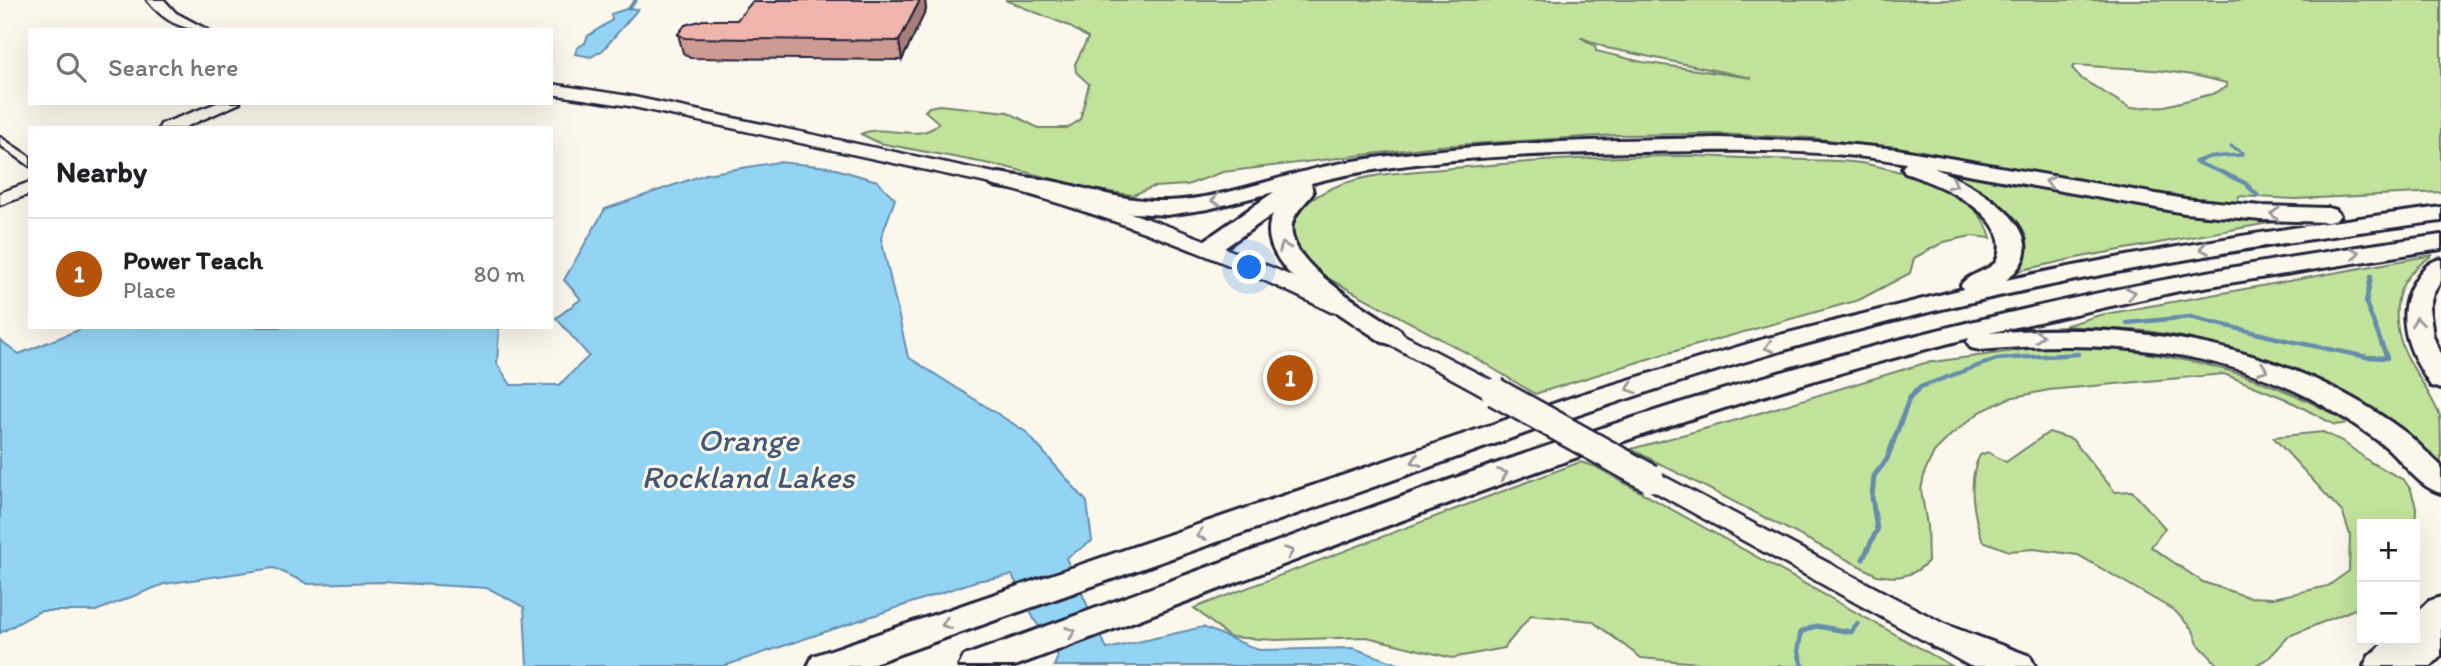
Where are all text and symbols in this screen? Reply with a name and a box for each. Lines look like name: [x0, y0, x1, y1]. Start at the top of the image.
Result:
search box: [28, 28, 553, 105]
icon: search: [52, 48, 90, 86]
text: Search here: [108, 51, 238, 83]
text: Nearby: [56, 153, 147, 190]
one-way arrow: [1946, 176, 1958, 190]
one-way arrow: [2044, 176, 2056, 191]
one-way arrow: [1211, 192, 1223, 206]
one-way arrow: [2269, 207, 2280, 222]
one-way arrow: [2198, 240, 2210, 255]
one-way arrow: [1278, 242, 1292, 254]
text: Power Teach: [123, 244, 263, 276]
one-way arrow: [2349, 246, 2360, 261]
your location: [1232, 250, 1266, 284]
text: 1: [74, 260, 84, 288]
text: 80 m: [474, 260, 525, 288]
text: Place: [123, 276, 176, 304]
one-way arrow: [2125, 287, 2137, 302]
one-way arrow: [2410, 316, 2425, 327]
one-way arrow: [2034, 329, 2045, 344]
one-way arrow: [1763, 338, 1775, 353]
pin: 1: [1267, 352, 1313, 404]
one-way arrow: [2256, 361, 2268, 375]
one-way arrow: [1626, 380, 1638, 394]
water label: Orange Rockland Lakes: [642, 421, 856, 496]
one-way arrow: [1410, 453, 1422, 467]
one-way arrow: [1497, 468, 1509, 482]
map controls: [2357, 519, 2420, 645]
button: +: [2357, 519, 2420, 582]
one-way arrow: [1195, 527, 1207, 541]
one-way arrow: [1283, 546, 1295, 560]
button: −: [2357, 582, 2420, 645]
one-way arrow: [940, 616, 952, 630]
one-way arrow: [1064, 626, 1076, 640]

